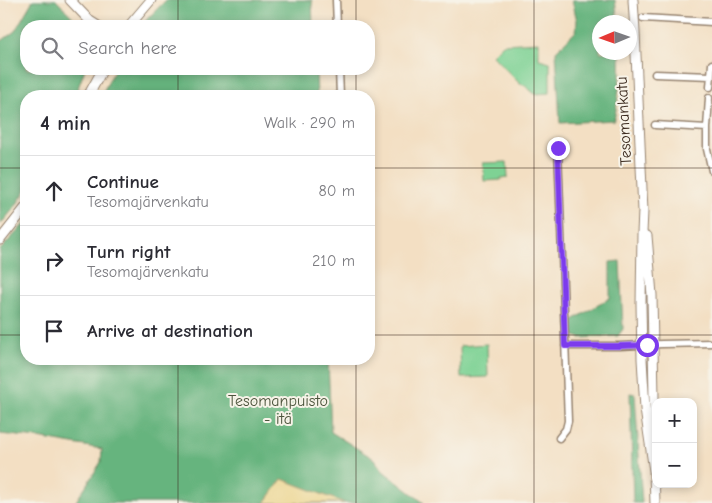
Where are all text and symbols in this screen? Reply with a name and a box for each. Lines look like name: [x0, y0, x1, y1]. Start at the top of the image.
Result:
north arrow: [592, 15, 637, 60]
search box: [20, 20, 375, 75]
icon: search: [38, 34, 66, 62]
text: Search here: [78, 37, 177, 59]
street label: Tesomankatu: [613, 76, 635, 166]
text: 4 min: [40, 111, 91, 135]
text: Walk · 290 m: [264, 114, 355, 132]
route end: [547, 137, 570, 160]
text: Continue: [87, 171, 159, 193]
icon: ahead: [40, 177, 68, 205]
text: 80 m: [318, 182, 355, 200]
text: Tesomajärvenkatu: [87, 193, 209, 211]
text: Turn right: [87, 241, 171, 263]
icon: right: [40, 247, 68, 275]
text: 210 m: [312, 252, 355, 270]
text: Tesomajärvenkatu: [87, 263, 209, 281]
icon: arrive: [40, 317, 68, 345]
text: Arrive at destination: [87, 320, 253, 342]
route start: [636, 334, 659, 357]
park label: Tesomanpuisto - itä: [228, 392, 328, 428]
map controls: [652, 398, 697, 488]
button: +: [652, 398, 697, 443]
button: −: [652, 443, 697, 488]

